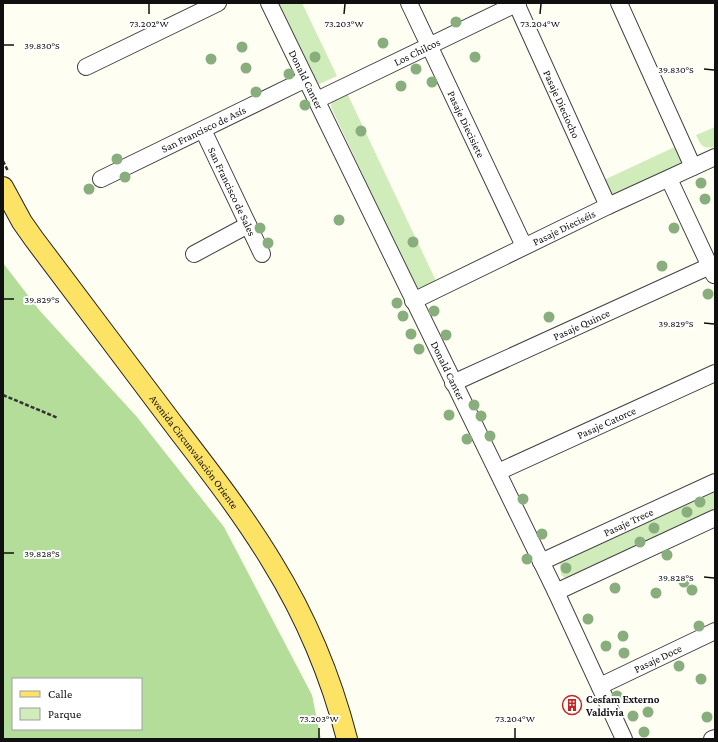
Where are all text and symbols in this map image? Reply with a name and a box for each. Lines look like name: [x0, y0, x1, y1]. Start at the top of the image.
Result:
text: 73.202°W: [129, 18, 169, 29]
text: 73.203°W: [324, 18, 364, 29]
text: 73.204°W: [520, 18, 561, 29]
street label: Los Chilcos: [392, 36, 442, 68]
text: 39.830°S: [24, 40, 60, 51]
street label: Donald Canter: [287, 48, 326, 111]
text: 39.830°S: [658, 64, 694, 75]
street label: Pasaje Dieciocho: [541, 68, 583, 140]
street label: Pasaje Diecisiete: [445, 89, 487, 160]
street label: San Francisco de Asís: [159, 103, 248, 155]
street label: San Francisco de Sales: [206, 145, 259, 238]
street label: Pasaje Dieciséis: [531, 207, 597, 248]
text: 39.829°S: [24, 294, 60, 305]
street label: Pasaje Quince: [551, 306, 612, 343]
text: 39.829°S: [658, 318, 694, 329]
street label: Donald Canter: [429, 339, 468, 402]
street label: Avenida Circunvalación Oriente: [147, 393, 241, 511]
street label: Pasaje Catorce: [575, 404, 638, 441]
street label: Pasaje Trece: [601, 505, 655, 538]
text: 39.828°S: [24, 548, 60, 559]
text: 39.828°S: [658, 572, 694, 583]
street label: Pasaje Doce: [632, 642, 684, 675]
legend: [12, 678, 142, 730]
text: Calle: [48, 687, 72, 701]
place label: Cesfam Externo Valdivia: [585, 693, 660, 718]
building icon: Cesfam Externo Valdivia: [561, 694, 583, 716]
text: Parque: [48, 707, 81, 721]
text: 73.203°W: [299, 713, 339, 724]
text: 73.204°W: [495, 713, 536, 724]

